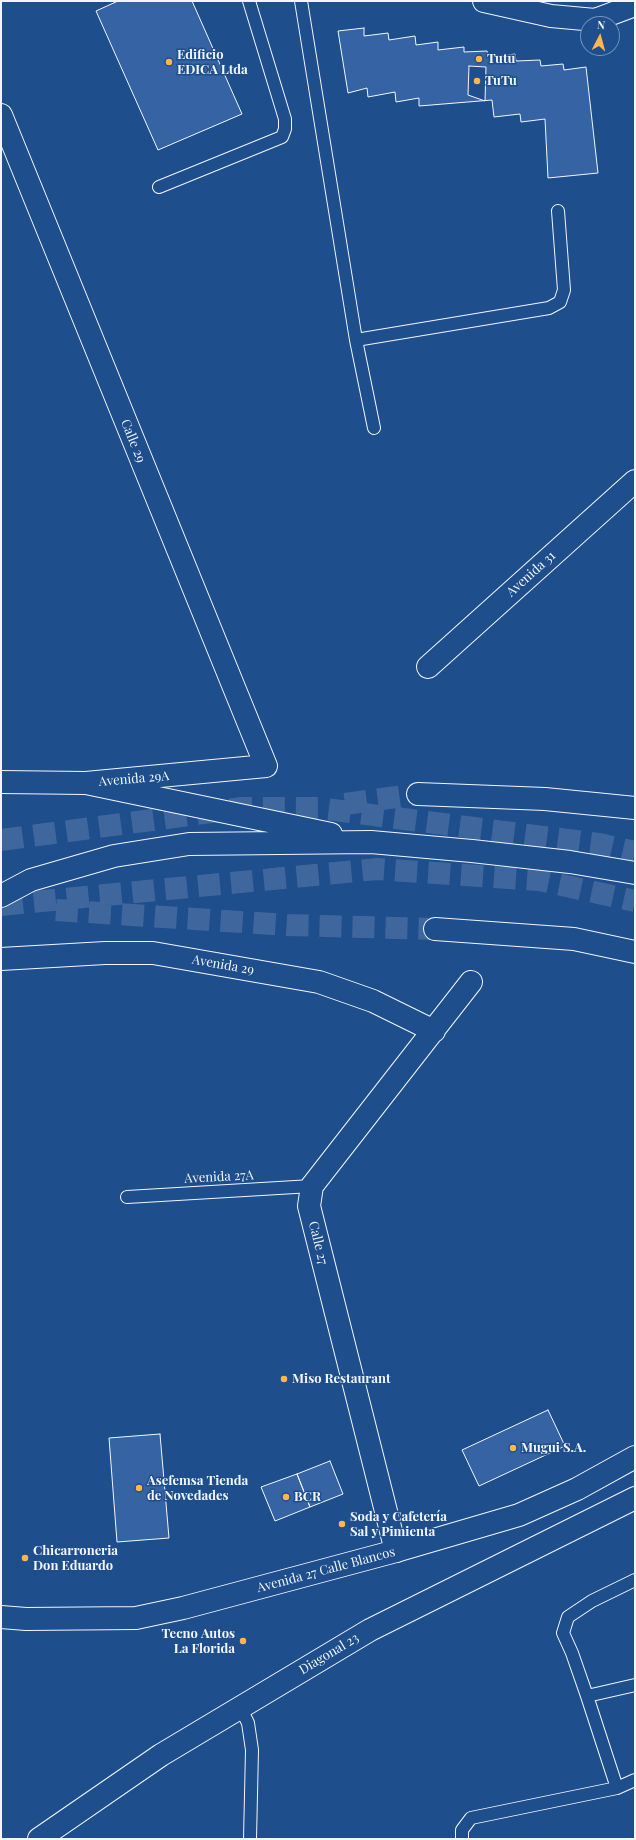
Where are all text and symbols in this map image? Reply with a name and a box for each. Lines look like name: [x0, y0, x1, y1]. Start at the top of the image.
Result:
north arrow: [580, 16, 620, 56]
text: N: [596, 17, 606, 32]
place label: Edificio EDICA Ltda: [177, 47, 248, 78]
place label: Tutu: [487, 51, 515, 67]
marker: Tutu: [474, 54, 484, 64]
marker: Edificio EDICA Ltda: [164, 57, 174, 67]
place label: TuTu: [485, 73, 517, 89]
marker: TuTu: [472, 76, 482, 86]
street label: Calle 29: [117, 417, 149, 465]
street label: Avenida 31: [503, 548, 559, 600]
street label: Avenida 29A: [98, 768, 170, 790]
street label: Avenida 29: [191, 952, 255, 978]
street label: Avenida 27A: [184, 1167, 254, 1187]
street label: Calle 27: [305, 1220, 331, 1266]
place label: Miso Restaurant: [292, 1371, 391, 1387]
marker: Miso Restaurant: [279, 1374, 289, 1384]
place label: Mugui S.A.: [521, 1440, 586, 1456]
marker: Mugui S.A.: [508, 1443, 518, 1453]
place label: Asefemsa Tienda de Novedades: [147, 1473, 248, 1504]
marker: Asefemsa Tienda de Novedades: [134, 1483, 144, 1493]
place label: BCR: [294, 1489, 321, 1505]
marker: BCR: [281, 1492, 291, 1502]
place label: Soda y Cafetería Sal y Pimienta: [350, 1509, 447, 1540]
marker: Soda y Cafetería Sal y Pimienta: [337, 1519, 347, 1529]
place label: Chicarroneria Don Eduardo: [33, 1543, 118, 1574]
street label: Avenida 27 Calle Blancos: [255, 1544, 397, 1596]
marker: Chicarroneria Don Eduardo: [20, 1553, 30, 1563]
place label: Tecno Autos La Florida: [161, 1626, 235, 1657]
street label: Diagonal 23: [296, 1630, 362, 1678]
marker: Tecno Autos La Florida: [238, 1636, 248, 1646]

